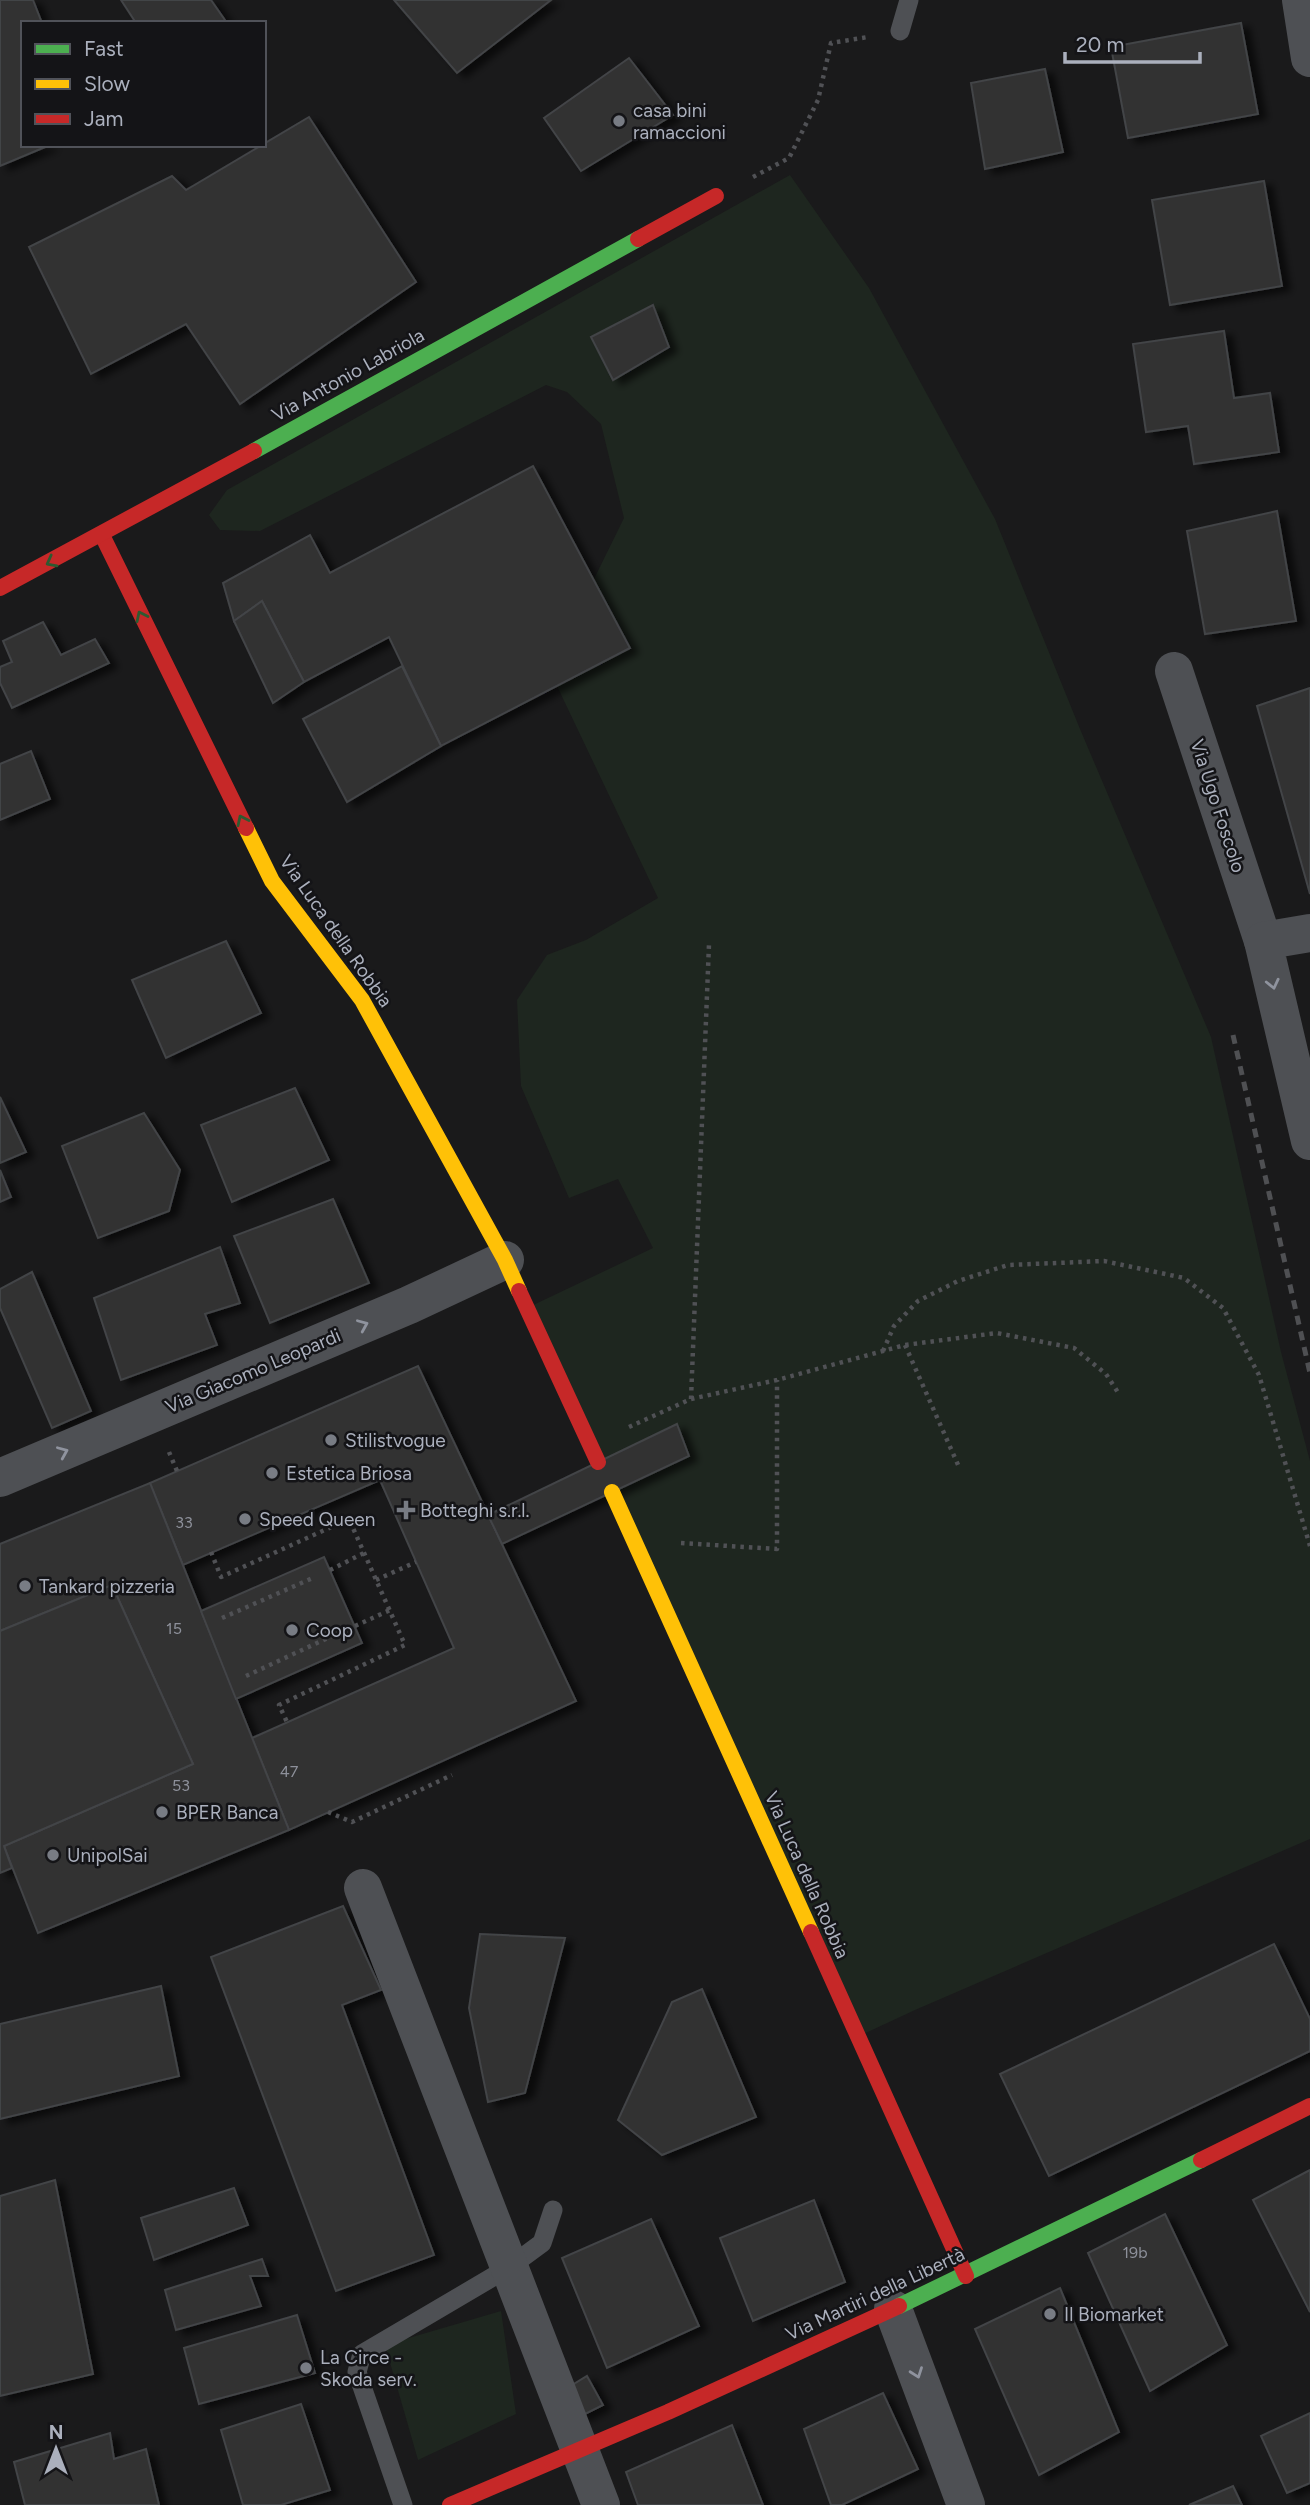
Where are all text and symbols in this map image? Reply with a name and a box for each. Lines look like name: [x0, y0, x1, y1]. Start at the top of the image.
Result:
legend: [21, 21, 266, 147]
scale bar: [1065, 21, 1200, 65]
text: 20 m: [1076, 32, 1124, 57]
text: Fast: [84, 36, 124, 61]
text: Slow: [84, 71, 130, 96]
place label: casa bini ramaccioni: [633, 99, 726, 144]
text: Jam: [84, 106, 123, 131]
marker: casa bini ramaccioni: [611, 113, 627, 129]
street label: Via Antonio Labriola: [268, 324, 428, 426]
one-way arrow: [46, 553, 58, 567]
one-way arrow: [136, 611, 150, 623]
street label: Via Ugo Foscolo: [1186, 736, 1250, 876]
one-way arrow: [236, 815, 250, 827]
street label: Via Luca della Robbia: [275, 850, 397, 1012]
one-way arrow: [1265, 978, 1279, 990]
one-way arrow: [355, 1319, 368, 1333]
street label: Via Giacomo Leopardi: [162, 1324, 344, 1418]
place label: Stilistvogue: [345, 1429, 446, 1452]
marker: Stilistvogue: [323, 1432, 339, 1448]
one-way arrow: [56, 1446, 68, 1460]
place label: Estetica Briosa: [286, 1462, 412, 1485]
marker: Estetica Briosa: [264, 1465, 280, 1481]
place label: Botteghi s.r.l.: [420, 1499, 530, 1522]
marker: Botteghi s.r.l.: [398, 1502, 414, 1518]
place label: Speed Queen: [259, 1508, 375, 1531]
marker: Speed Queen: [237, 1511, 253, 1527]
house number: 33: [175, 1513, 193, 1532]
place label: Tankard pizzeria: [39, 1575, 175, 1598]
marker: Tankard pizzeria: [17, 1578, 33, 1594]
house number: 15: [166, 1619, 182, 1638]
place label: Coop: [306, 1619, 353, 1642]
marker: Coop: [284, 1622, 300, 1638]
house number: 47: [280, 1762, 299, 1781]
house number: 53: [172, 1776, 190, 1795]
street label: Via Luca della Robbia: [760, 1788, 854, 1962]
place label: BPER Banca: [176, 1801, 278, 1824]
marker: BPER Banca: [154, 1804, 170, 1820]
place label: UnipolSai: [67, 1844, 148, 1867]
marker: UnipolSai: [45, 1847, 61, 1863]
street label: Via Martiri della Libertà: [782, 2242, 968, 2346]
house number: 19b: [1122, 2243, 1148, 2262]
place label: Il Biomarket: [1064, 2303, 1164, 2326]
marker: Il Biomarket: [1042, 2306, 1058, 2322]
place label: La Circe - Skoda serv.: [320, 2346, 417, 2391]
marker: La Circe - Skoda serv.: [298, 2360, 314, 2376]
one-way arrow: [908, 2367, 922, 2379]
north arrow: [21, 2414, 91, 2484]
text: N: [49, 2421, 63, 2444]

